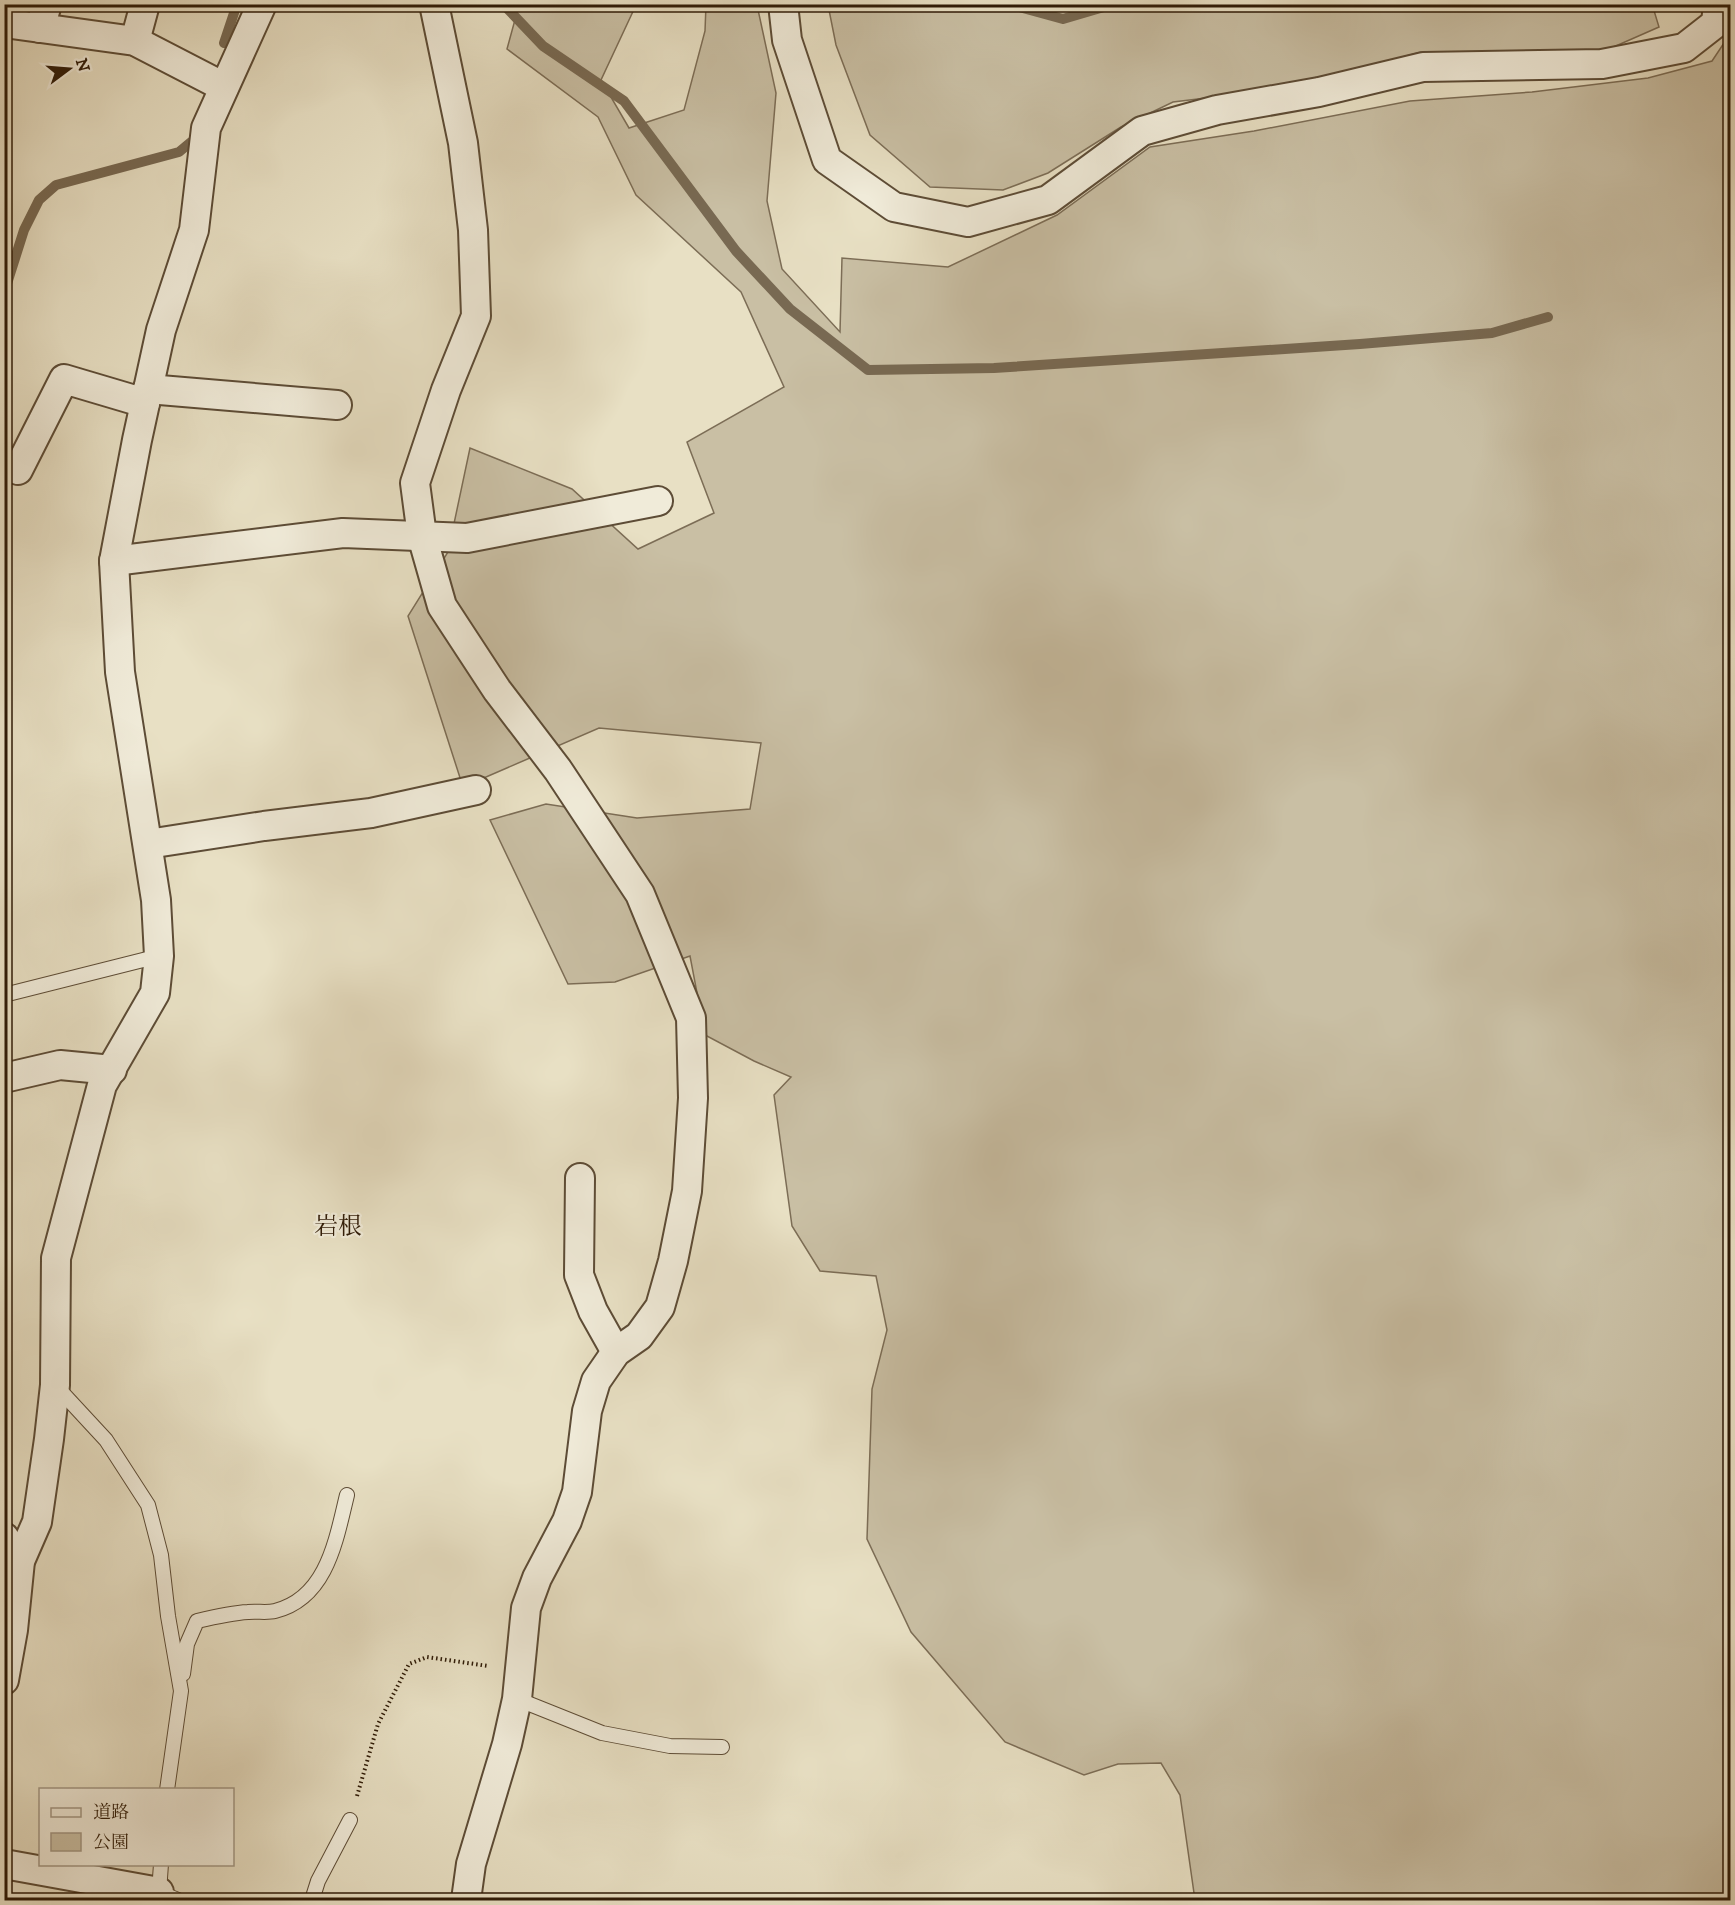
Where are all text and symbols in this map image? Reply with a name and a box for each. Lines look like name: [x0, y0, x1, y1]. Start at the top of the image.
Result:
north arrow: [39, 39, 99, 99]
text: N: [71, 56, 94, 74]
district label: 岩根: [314, 1212, 362, 1242]
legend: [39, 1788, 234, 1866]
text: 道路: [93, 1802, 129, 1824]
text: 公園: [93, 1832, 129, 1854]

